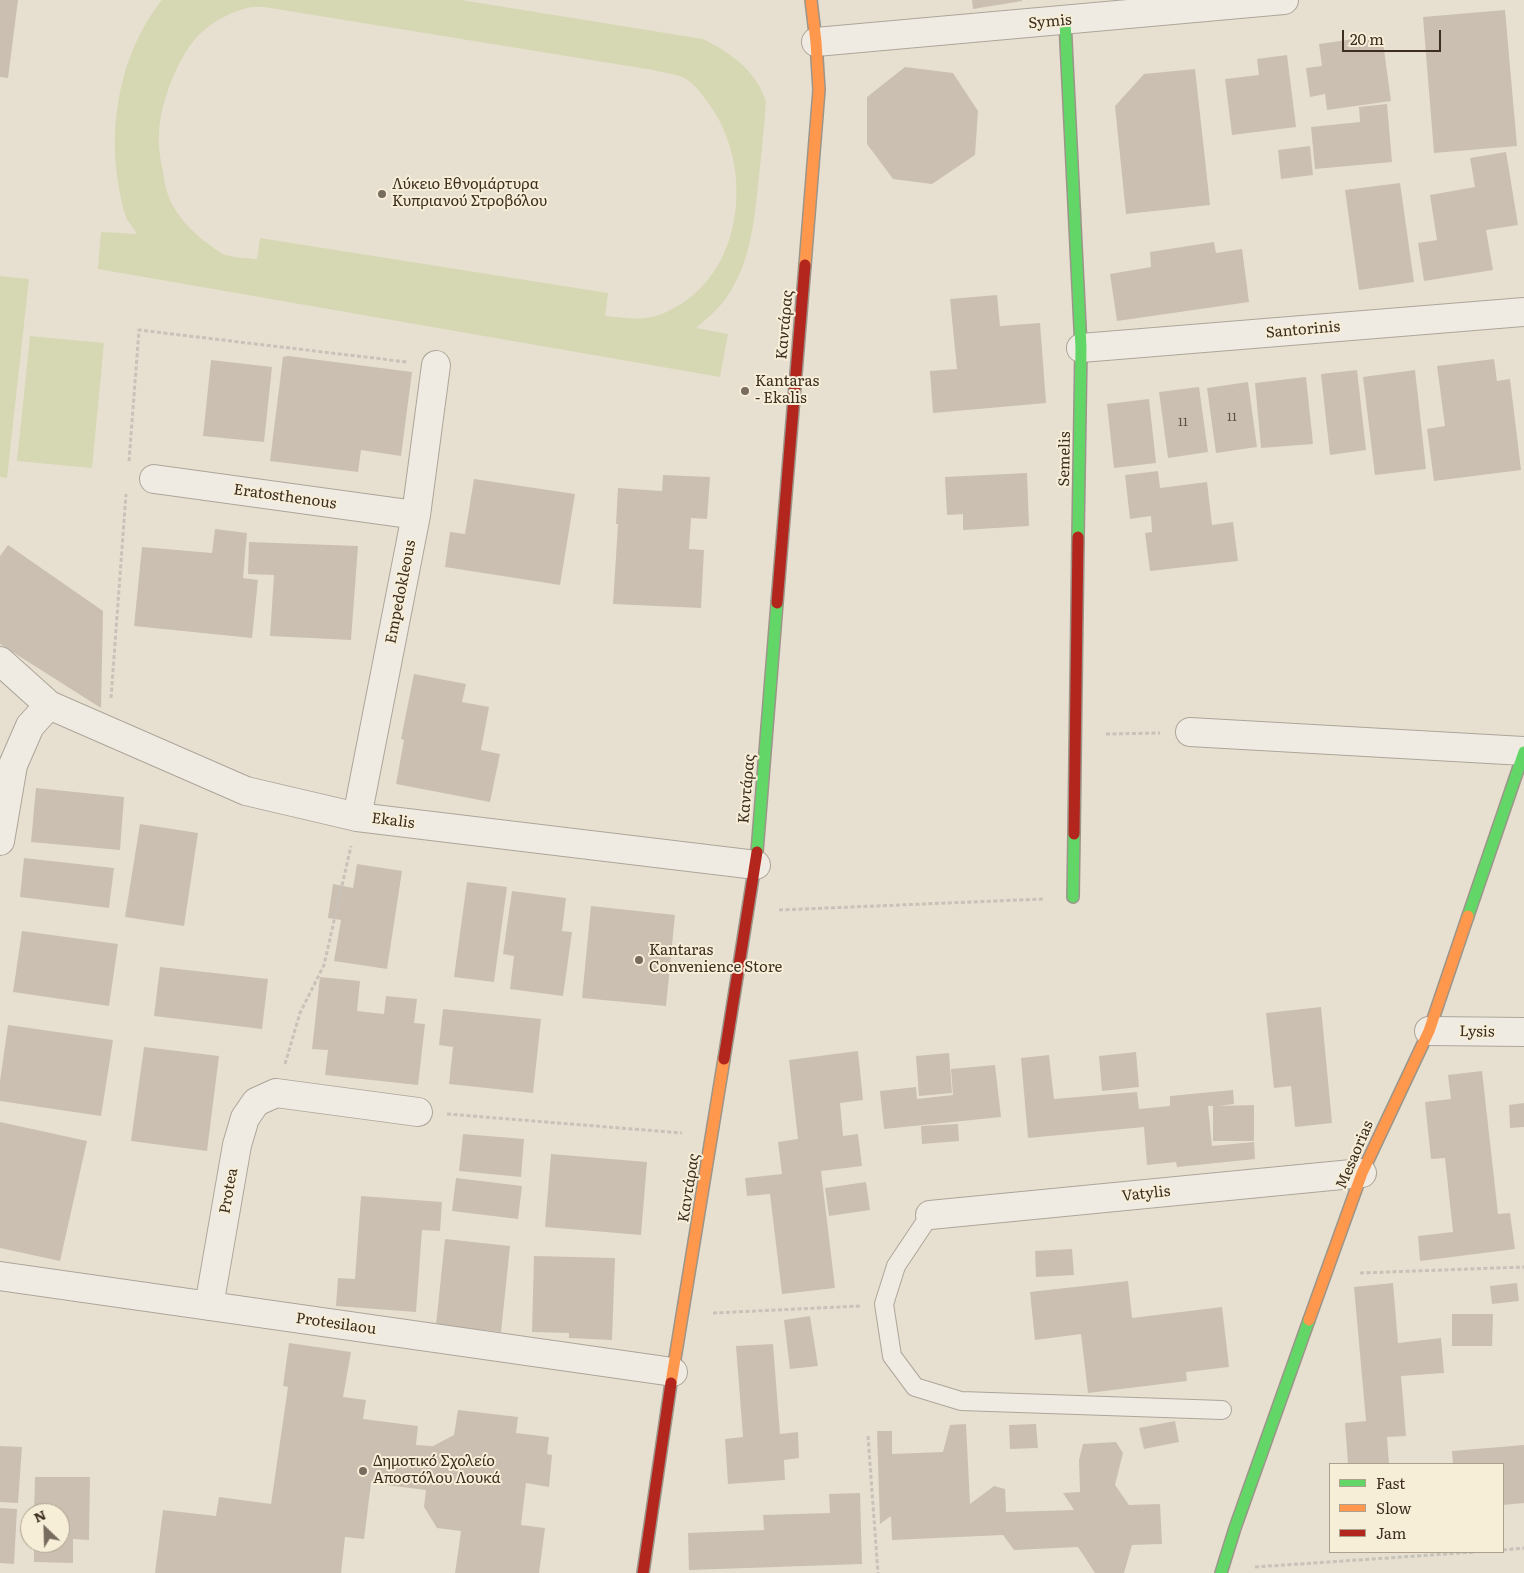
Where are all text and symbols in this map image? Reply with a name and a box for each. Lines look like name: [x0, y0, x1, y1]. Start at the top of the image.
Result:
street label: Symis: [1027, 11, 1073, 33]
scale bar: [1344, 20, 1443, 52]
text: 20 m: [1350, 27, 1384, 50]
place label: Λύκειο Εθνομάρτυρα Κυπριανού Στροβόλου: [392, 176, 547, 211]
marker: Λύκειο Εθνομάρτυρα Κυπριανού Στροβόλου: [376, 188, 388, 200]
street label: Καντάρας: [773, 290, 797, 360]
street label: Santorinis: [1265, 318, 1341, 342]
place label: Kantaras - Ekalis: [755, 373, 819, 408]
marker: Kantaras - Ekalis: [739, 385, 751, 397]
house number: 11: [1227, 410, 1237, 424]
house number: 11: [1178, 415, 1188, 429]
street label: Semelis: [1056, 431, 1074, 487]
street label: Eratosthenous: [232, 481, 338, 513]
street label: Empedokleous: [382, 539, 420, 645]
street label: Καντάρας: [735, 754, 759, 824]
street label: Ekalis: [370, 809, 416, 833]
place label: Kantaras Convenience Store: [649, 942, 782, 977]
marker: Kantaras Convenience Store: [633, 954, 645, 966]
street label: Lysis: [1459, 1023, 1495, 1041]
street label: Mesaorias: [1333, 1118, 1377, 1192]
street label: Καντάρας: [675, 1152, 703, 1224]
street label: Protea: [216, 1167, 242, 1215]
street label: Vatylis: [1121, 1183, 1171, 1205]
street label: Protesilaou: [295, 1309, 377, 1339]
place label: Δημοτικό Σχολείο Αποστόλου Λουκά: [373, 1453, 501, 1488]
legend: [1329, 1463, 1504, 1553]
marker: Δημοτικό Σχολείο Αποστόλου Λουκά: [357, 1465, 369, 1477]
text: Fast: [1376, 1471, 1405, 1494]
text: Slow: [1376, 1496, 1411, 1519]
north arrow: [20, 1503, 70, 1553]
text: N: [30, 1504, 49, 1527]
text: Jam: [1376, 1521, 1406, 1544]

